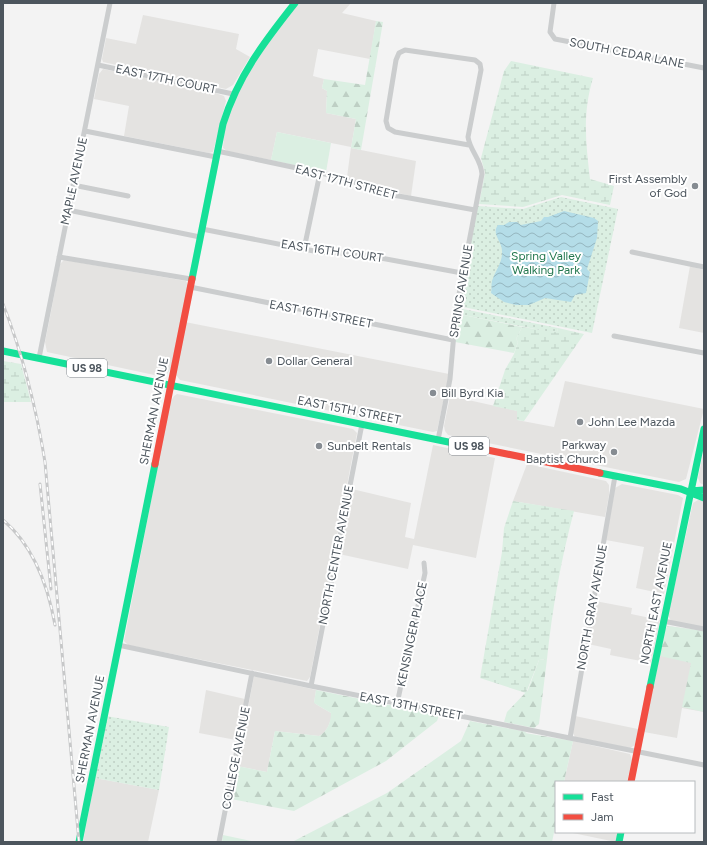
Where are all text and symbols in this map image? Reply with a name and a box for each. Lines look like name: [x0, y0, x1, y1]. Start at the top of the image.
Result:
street label: SOUTH CEDAR LANE: [568, 35, 686, 71]
street label: EAST 17TH COURT: [114, 61, 218, 97]
street label: MAPLE AVENUE: [58, 136, 90, 226]
street label: EAST 17TH STREET: [294, 162, 399, 202]
place label: First Assembly of God: [608, 172, 688, 200]
marker: First Assembly of God: [690, 181, 700, 191]
street label: EAST 16TH COURT: [280, 237, 384, 265]
street label: SPRING AVENUE: [447, 243, 475, 339]
park label: Spring Valley Walking Park: [511, 249, 582, 277]
street label: EAST 16TH STREET: [268, 297, 374, 331]
place label: Dollar General: [277, 354, 352, 368]
street label: SHERMAN AVENUE: [137, 356, 171, 466]
marker: Dollar General: [264, 356, 274, 366]
road number: US 98: [67, 359, 107, 377]
place label: Bill Byrd Kia: [441, 386, 503, 400]
marker: Bill Byrd Kia: [428, 388, 438, 398]
street label: EAST 15TH STREET: [296, 393, 402, 427]
place label: John Lee Mazda: [588, 415, 675, 429]
marker: John Lee Mazda: [575, 417, 585, 427]
road number: US 98: [449, 437, 489, 455]
place label: Parkway Baptist Church: [526, 438, 607, 466]
place label: Sunbelt Rentals: [327, 439, 412, 453]
marker: Sunbelt Rentals: [314, 441, 324, 451]
marker: Parkway Baptist Church: [609, 447, 619, 457]
street label: NORTH CENTER AVENUE: [316, 484, 356, 626]
street label: NORTH EAST AVENUE: [637, 540, 675, 666]
street label: NORTH GRAY AVENUE: [574, 543, 610, 671]
street label: KENSINGER PLACE: [394, 580, 430, 688]
street label: SHERMAN AVENUE: [73, 674, 107, 784]
street label: EAST 13TH STREET: [358, 689, 464, 723]
street label: COLLEGE AVENUE: [219, 705, 253, 811]
legend: [555, 781, 695, 833]
text: Fast: [591, 790, 614, 804]
text: Jam: [591, 810, 614, 824]

